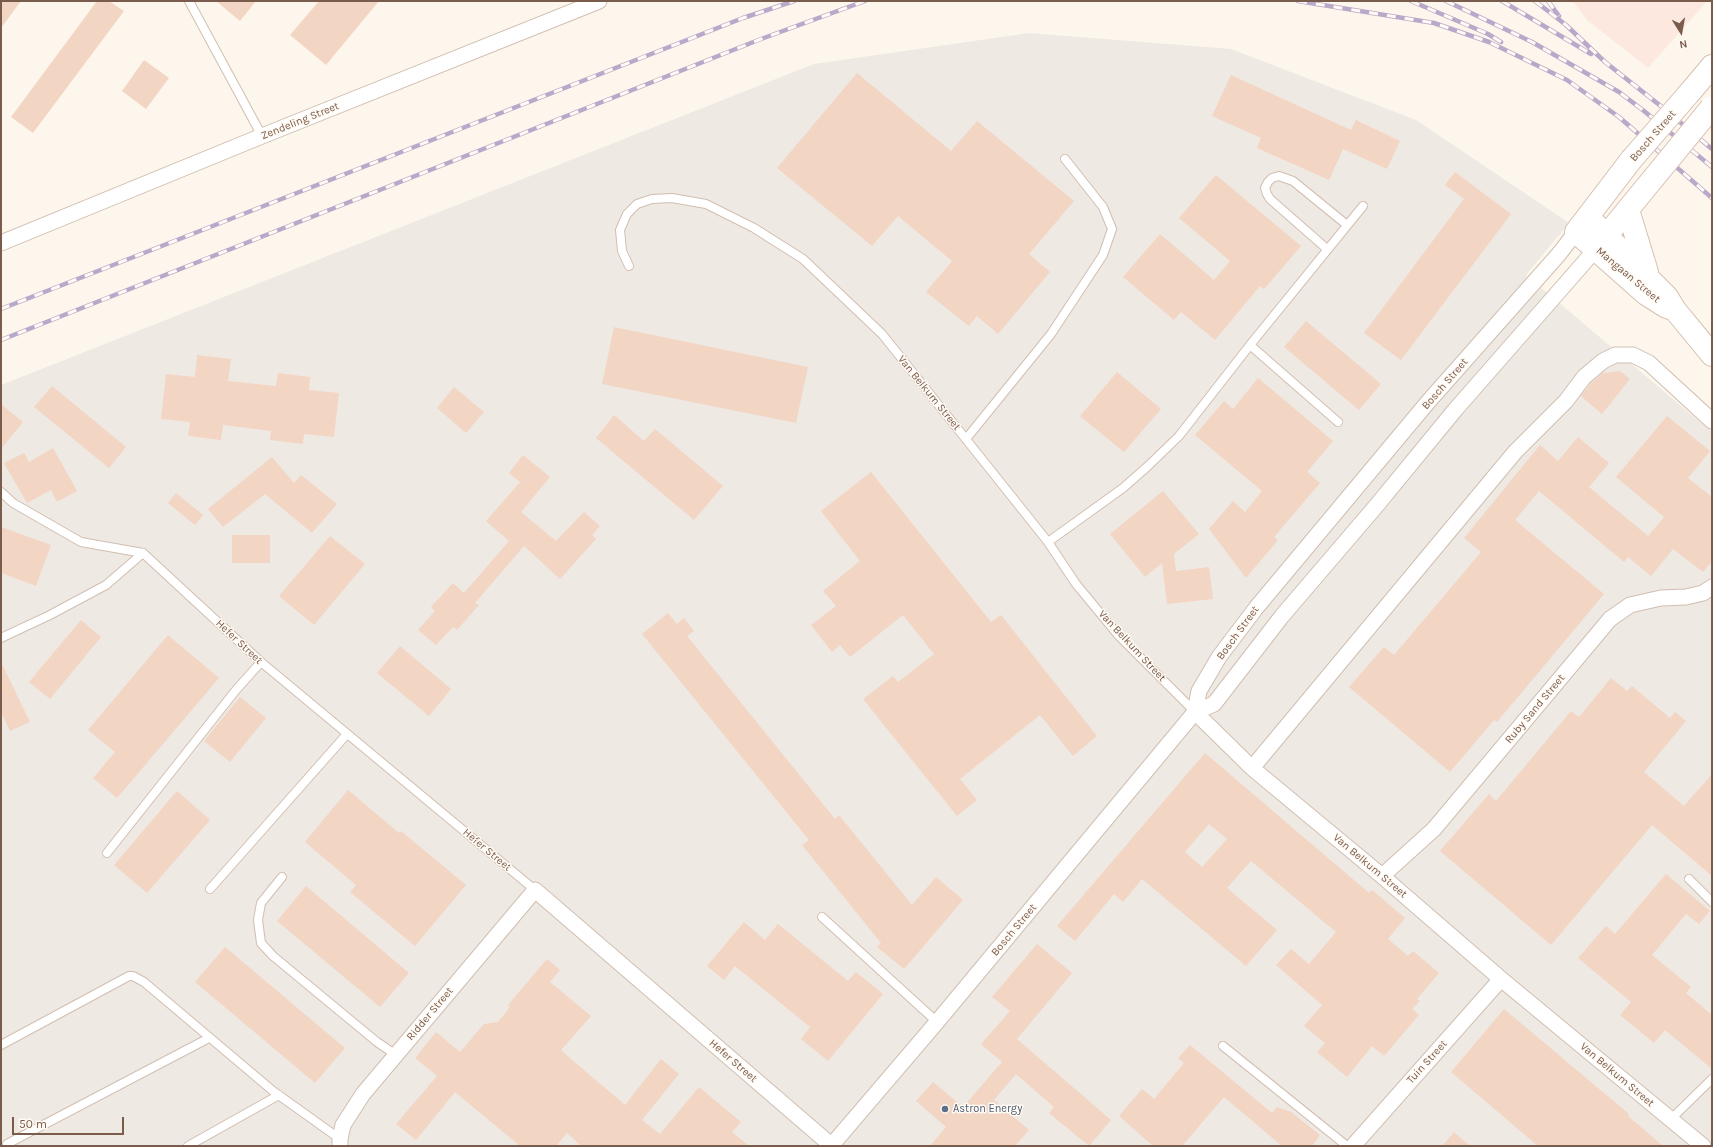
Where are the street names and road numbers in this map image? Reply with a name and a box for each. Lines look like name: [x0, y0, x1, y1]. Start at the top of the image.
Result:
street label: Zendeling Street: [259, 99, 341, 143]
street label: Bosch Street: [1627, 108, 1679, 164]
street label: Mangaan Street: [1593, 244, 1663, 306]
street label: Van Belkum Street: [895, 353, 963, 433]
street label: Bosch Street: [1419, 356, 1471, 412]
street label: Bosch Street: [1214, 603, 1262, 663]
street label: Van Belkum Street: [1096, 608, 1168, 684]
street label: Hefer Street: [213, 617, 265, 667]
street label: Ruby Sand Street: [1502, 672, 1568, 746]
street label: Hefer Street: [460, 826, 514, 874]
street label: Van Belkum Street: [1330, 831, 1410, 901]
street label: Bosch Street: [988, 901, 1040, 959]
street label: Ridder Street: [404, 985, 456, 1043]
street label: Hefer Street: [706, 1037, 760, 1085]
street label: Tuin Street: [1404, 1037, 1450, 1087]
street label: Van Belkum Street: [1577, 1040, 1657, 1110]

